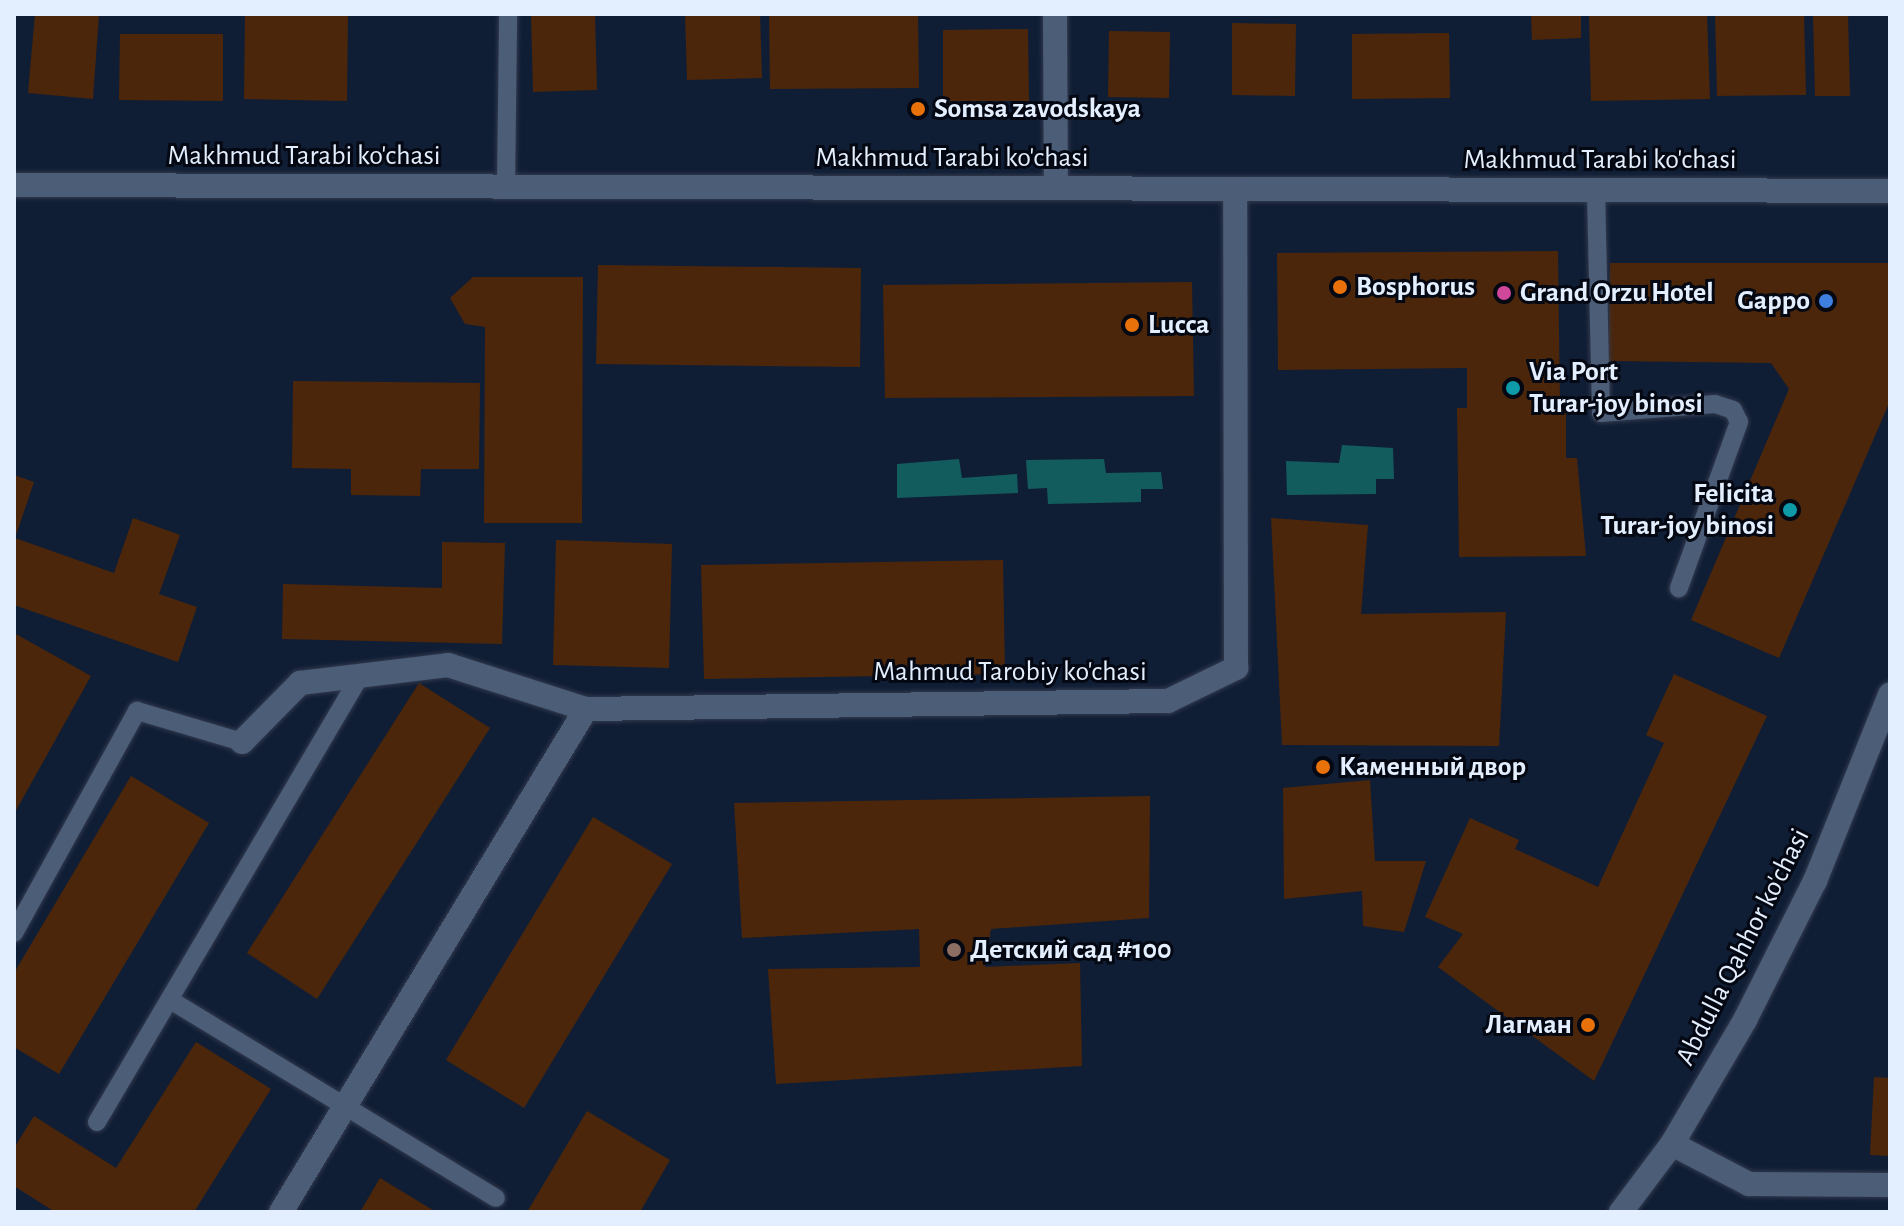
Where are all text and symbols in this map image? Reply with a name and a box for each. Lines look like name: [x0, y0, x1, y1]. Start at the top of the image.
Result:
place label: Somsa zavodskaya: [934, 92, 1141, 126]
marker: Somsa zavodskaya: [909, 100, 927, 118]
street label: Makhmud Tarabi ko'chasi: [167, 139, 441, 173]
street label: Makhmud Tarabi ko'chasi: [815, 141, 1089, 175]
street label: Makhmud Tarabi ko'chasi: [1463, 143, 1737, 177]
place label: Bosphorus: [1356, 270, 1475, 304]
place label: Grand Orzu Hotel: [1520, 276, 1714, 310]
marker: Bosphorus: [1331, 278, 1349, 296]
marker: Grand Orzu Hotel: [1495, 284, 1513, 302]
place label: Gappo: [1737, 284, 1810, 318]
marker: Gappo: [1817, 292, 1835, 310]
place label: Lucca: [1148, 308, 1209, 342]
marker: Lucca: [1123, 316, 1141, 334]
place label: Via Port Turar-joy binosi: [1529, 355, 1703, 421]
marker: Via Port Turar-joy binosi: [1504, 379, 1522, 397]
place label: Felicita Turar-joy binosi: [1600, 477, 1774, 543]
marker: Felicita Turar-joy binosi: [1781, 501, 1799, 519]
street label: Mahmud Tarobiy ko'chasi: [873, 655, 1147, 689]
place label: Каменный двор: [1339, 750, 1526, 784]
marker: Каменный двор: [1314, 758, 1332, 776]
street label: Abdulla Qahhor ko'chasi: [1669, 823, 1817, 1071]
place label: Детский сад #100: [970, 933, 1172, 967]
marker: Детский сад #100: [945, 941, 963, 959]
place label: Лагман: [1485, 1008, 1572, 1042]
marker: Лагман: [1579, 1016, 1597, 1034]

